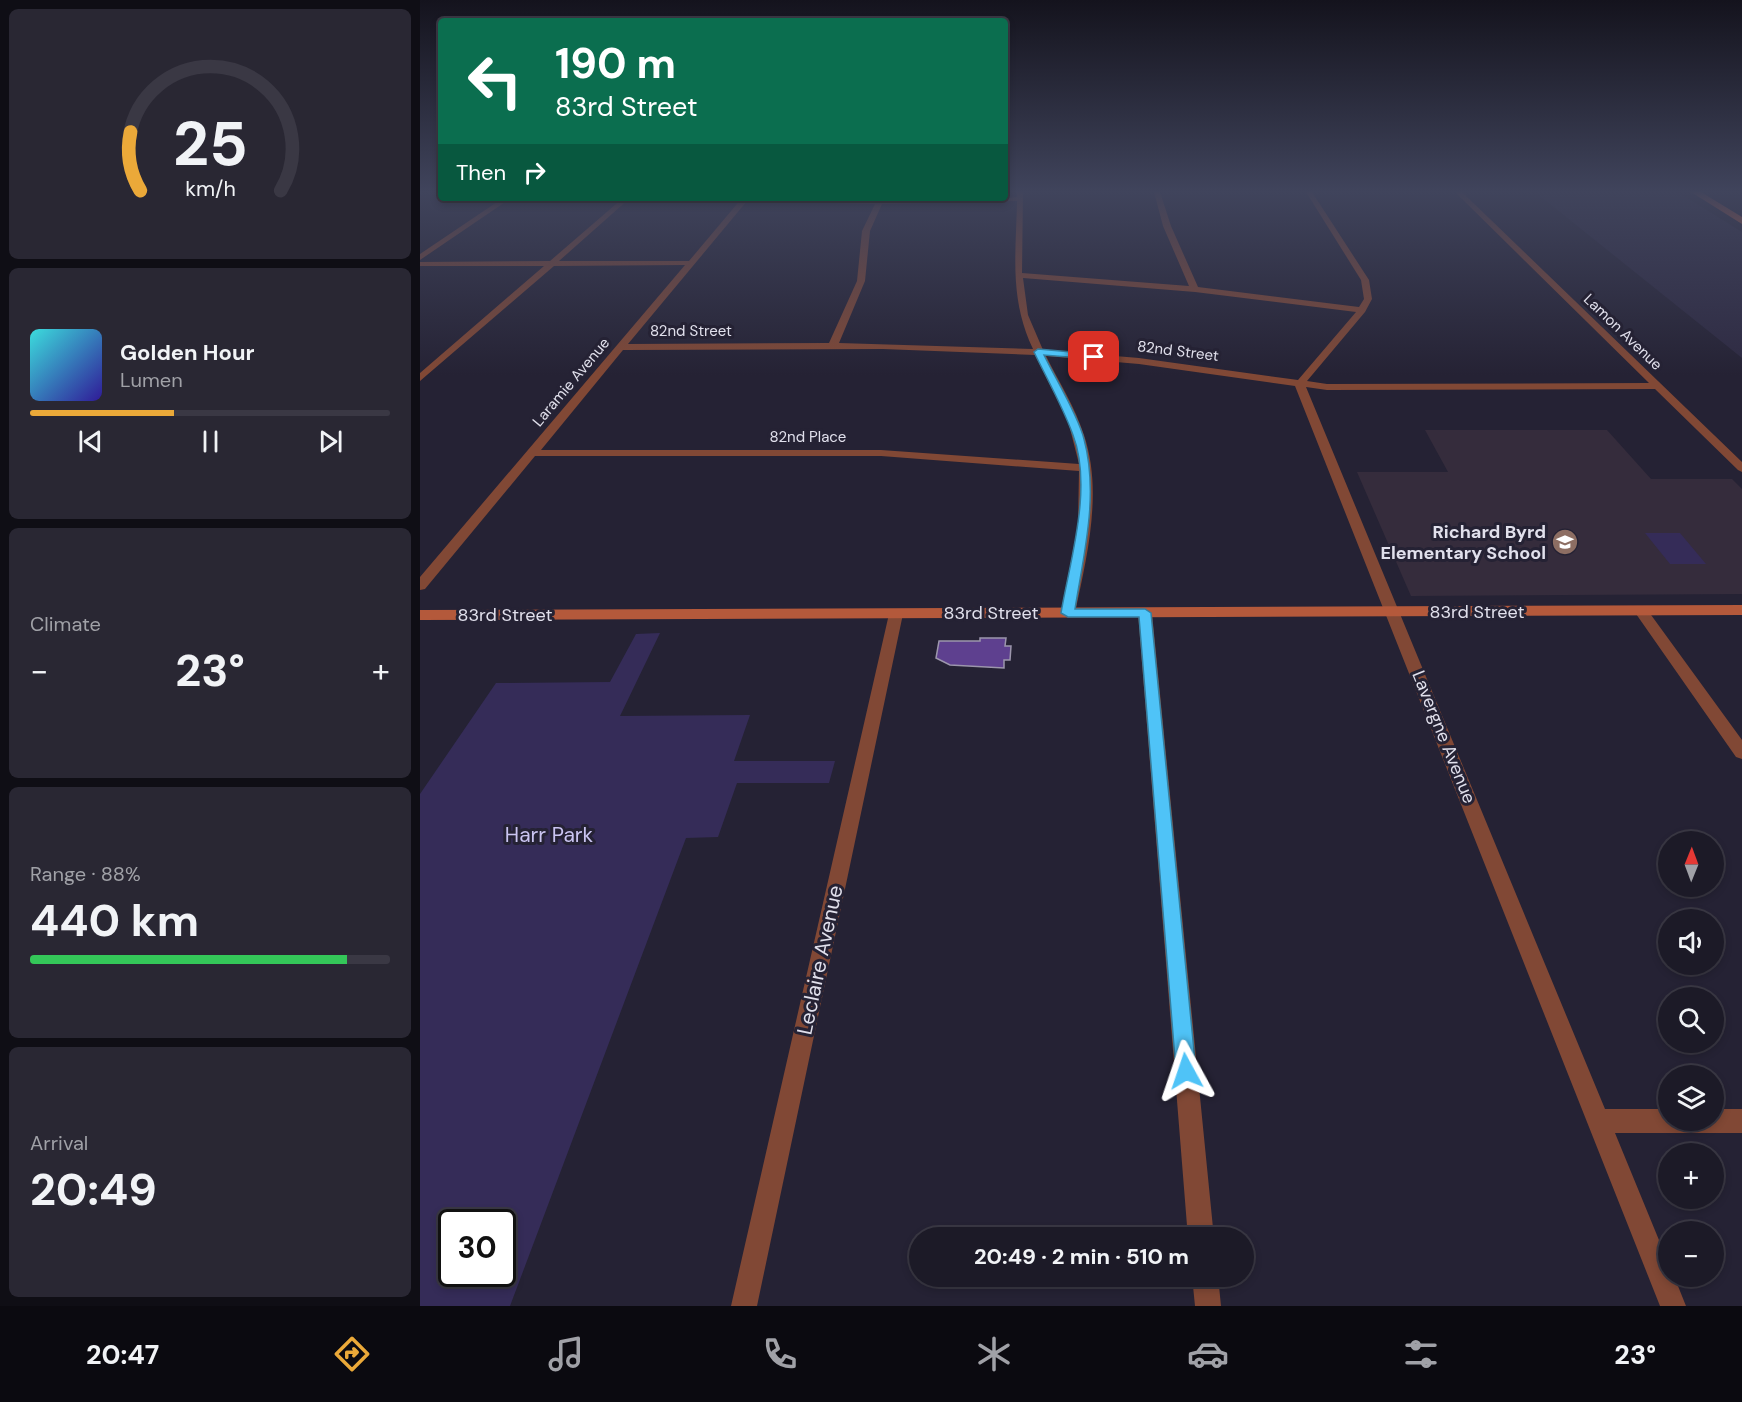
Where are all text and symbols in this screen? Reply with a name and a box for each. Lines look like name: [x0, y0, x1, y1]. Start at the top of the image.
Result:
text: 190 m: [555, 36, 676, 91]
icon: left: [456, 42, 534, 120]
text: 83rd Street: [555, 89, 697, 124]
text: 25: [173, 103, 247, 184]
icon: right: [518, 156, 551, 189]
text: Then: [456, 158, 506, 187]
text: km/h: [185, 176, 235, 204]
street label: Lamon Avenue: [1579, 289, 1667, 375]
street label: 82nd Street: [650, 321, 732, 341]
pin: [1068, 331, 1119, 382]
street label: Laramie Avenue: [528, 333, 614, 431]
street label: 82nd Street: [1136, 336, 1220, 366]
text: Golden Hour: [120, 338, 255, 367]
icon: arrive: [1077, 340, 1110, 373]
text: Lumen: [120, 367, 183, 393]
icon: previous: [74, 425, 107, 458]
icon: pause: [194, 425, 227, 458]
icon: next: [314, 425, 347, 458]
street label: 82nd Place: [770, 427, 846, 447]
place label: Richard Byrd Elementary School: [1380, 520, 1546, 565]
school or university icon: Richard Byrd Elementary School: [1550, 527, 1580, 557]
street label: 83rd Street: [1430, 600, 1525, 624]
street label: 83rd Street: [944, 601, 1039, 625]
street label: 83rd Street: [458, 603, 553, 627]
text: Climate: [30, 611, 101, 637]
text: 23°: [175, 641, 245, 700]
text: −: [30, 649, 48, 692]
text: +: [372, 649, 390, 692]
street label: Lavergne Avenue: [1406, 667, 1482, 807]
park label: Harr Park: [505, 821, 594, 849]
north arrow: [1658, 831, 1724, 897]
map controls: [1658, 831, 1724, 1287]
text: Range · 88%: [30, 861, 141, 887]
street label: Leclaire Avenue: [791, 883, 850, 1037]
text: 440 km: [30, 891, 199, 950]
button: sound: [1658, 909, 1724, 975]
button: search: [1658, 987, 1724, 1053]
position arrow: [1154, 1039, 1218, 1103]
button: layers: [1658, 1065, 1724, 1131]
text: Arrival: [30, 1130, 88, 1156]
button: +: [1658, 1143, 1724, 1209]
text: 20:49: [30, 1160, 157, 1219]
speed limit sign: 30: [438, 1209, 516, 1287]
button: −: [1658, 1221, 1724, 1287]
text: 20:49 · 2 min · 510 m: [974, 1242, 1189, 1271]
icon: directions: [331, 1333, 373, 1375]
icon: music: [545, 1333, 587, 1375]
icon: phone: [759, 1333, 801, 1375]
icon: climate: [973, 1333, 1015, 1375]
icon: car: [1187, 1333, 1229, 1375]
icon: filters: [1400, 1333, 1442, 1375]
text: 20:47: [86, 1337, 159, 1372]
text: 23°: [1614, 1337, 1656, 1372]

